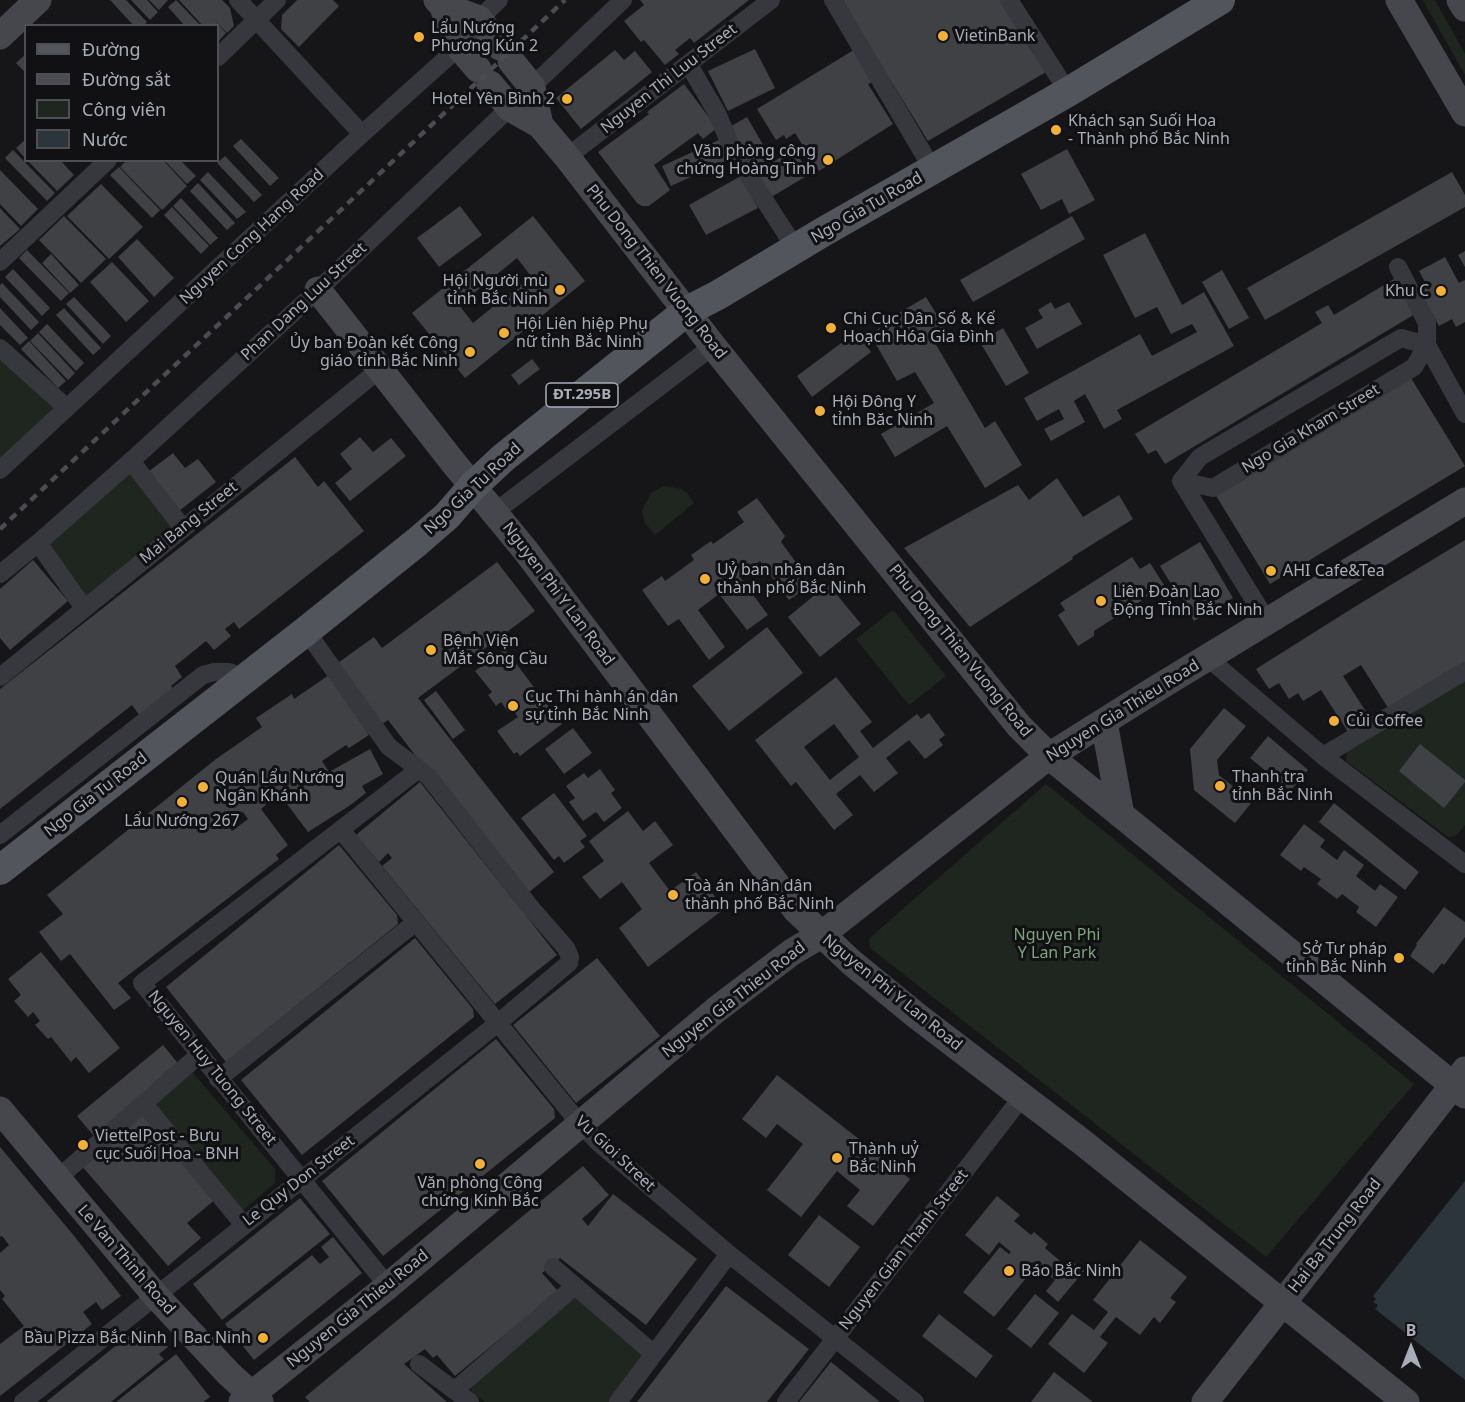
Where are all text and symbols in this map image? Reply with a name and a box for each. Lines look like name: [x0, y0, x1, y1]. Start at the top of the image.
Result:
place label: Lẩu Nướng Phương Kún 2: [431, 18, 538, 56]
street label: Nguyen Thi Luu Street: [597, 20, 741, 138]
legend: [24, 24, 219, 162]
place label: VietinBank: [955, 26, 1035, 46]
marker: VietinBank: [936, 29, 950, 43]
marker: Lẩu Nướng Phương Kún 2: [412, 30, 426, 44]
text: Đường: [82, 37, 141, 61]
text: Đường sắt: [82, 67, 170, 91]
place label: Hotel Yên Bình 2: [431, 89, 555, 109]
marker: Hotel Yên Bình 2: [560, 92, 574, 106]
text: Công viên: [82, 97, 166, 121]
place label: Khách sạn Suối Hoa - Thành phố Bắc Ninh: [1068, 111, 1230, 149]
marker: Khách sạn Suối Hoa - Thành phố Bắc Ninh: [1049, 123, 1063, 137]
text: Nước: [82, 127, 128, 151]
place label: Văn phòng công chứng Hoàng Tình: [677, 141, 816, 179]
marker: Văn phòng công chứng Hoàng Tình: [821, 153, 835, 167]
street label: Nguyen Cong Hang Road: [176, 165, 328, 309]
street label: Ngo Gia Tu Road: [808, 168, 926, 248]
street label: Phu Dong Thien Vuong Road: [582, 181, 730, 363]
street label: Phan Dang Luu Street: [237, 239, 371, 365]
place label: Hội Người mù tỉnh Bắc Ninh: [442, 271, 548, 309]
place label: Khu C: [1385, 281, 1429, 301]
marker: Hội Người mù tỉnh Bắc Ninh: [553, 283, 567, 297]
marker: Khu C: [1434, 284, 1448, 298]
place label: Chi Cục Dân Số & Kế Hoạch Hóa Gia Đình: [843, 309, 995, 347]
place label: Hội Liên hiệp Phụ nữ tỉnh Bắc Ninh: [516, 314, 648, 352]
marker: Chi Cục Dân Số & Kế Hoạch Hóa Gia Đình: [824, 321, 838, 335]
marker: Hội Liên hiệp Phụ nữ tỉnh Bắc Ninh: [497, 326, 511, 340]
place label: Ủy ban Đoàn kết Công giáo tỉnh Bắc Ninh: [290, 333, 458, 371]
marker: Ủy ban Đoàn kết Công giáo tỉnh Bắc Ninh: [463, 345, 477, 359]
street label: Ngo Gia Kham Street: [1239, 380, 1383, 478]
road number: ĐT.295B: [546, 383, 618, 407]
place label: Hội Đông Y tỉnh Băc Ninh: [832, 392, 933, 430]
marker: Hội Đông Y tỉnh Băc Ninh: [813, 404, 827, 418]
street label: Ngo Gia Tu Road: [421, 439, 525, 539]
street label: Mai Bang Street: [136, 478, 242, 568]
street label: Nguyen Phi Y Lan Road: [498, 519, 618, 669]
place label: Uỷ ban nhân dân thành phố Bắc Ninh: [717, 560, 866, 598]
street label: Phu Dong Thien Vuong Road: [885, 561, 1035, 741]
place label: AHI Cafe&Tea: [1283, 561, 1385, 581]
marker: AHI Cafe&Tea: [1264, 564, 1278, 578]
marker: Uỷ ban nhân dân thành phố Bắc Ninh: [698, 572, 712, 586]
place label: Liên Đoàn Lao Động Tỉnh Bắc Ninh: [1113, 582, 1262, 620]
marker: Liên Đoàn Lao Động Tỉnh Bắc Ninh: [1094, 594, 1108, 608]
place label: Bệnh Viện Mắt Sông Cầu: [443, 631, 548, 669]
marker: Bệnh Viện Mắt Sông Cầu: [424, 643, 438, 657]
street label: Nguyen Gia Thieu Road: [1043, 656, 1203, 766]
place label: Cục Thi hành án dân sự tỉnh Bắc Ninh: [525, 687, 678, 725]
marker: Cục Thi hành án dân sự tỉnh Bắc Ninh: [506, 699, 520, 713]
place label: Củi Coffee: [1346, 711, 1423, 731]
marker: Củi Coffee: [1327, 714, 1341, 728]
street label: Ngo Gia Tu Road: [41, 749, 151, 841]
place label: Thanh tra tỉnh Bắc Ninh: [1232, 767, 1333, 805]
place label: Quán Lẩu Nướng Ngân Khánh: [215, 768, 344, 806]
marker: Thanh tra tỉnh Bắc Ninh: [1213, 779, 1227, 793]
marker: Quán Lẩu Nướng Ngân Khánh: [196, 780, 210, 794]
marker: Lẩu Nướng 267: [175, 795, 189, 809]
place label: Lẩu Nướng 267: [124, 811, 240, 831]
place label: Toà án Nhân dân thành phố Bắc Ninh: [685, 876, 834, 914]
marker: Toà án Nhân dân thành phố Bắc Ninh: [666, 888, 680, 902]
park label: Nguyen Phi Y Lan Park: [1014, 925, 1100, 963]
street label: Nguyen Phi Y Lan Road: [818, 931, 966, 1055]
street label: Nguyen Gia Thieu Road: [659, 938, 809, 1062]
place label: Sở Tư pháp tỉnh Bắc Ninh: [1286, 939, 1387, 977]
marker: Sở Tư pháp tỉnh Bắc Ninh: [1392, 951, 1406, 965]
street label: Nguyen Huy Tuong Street: [144, 987, 280, 1149]
street label: Vu Gioi Street: [571, 1112, 659, 1196]
place label: ViettelPost - Bưu cục Suối Hoa - BNH: [95, 1126, 239, 1164]
street label: Le Quy Don Street: [239, 1131, 359, 1231]
marker: ViettelPost - Bưu cục Suối Hoa - BNH: [76, 1138, 90, 1152]
place label: Thành uỷ Bắc Ninh: [849, 1139, 919, 1177]
marker: Thành uỷ Bắc Ninh: [830, 1151, 844, 1165]
marker: Văn phòng Công chứng Kinh Bắc: [473, 1157, 487, 1171]
street label: Nguyen Gian Thanh Street: [835, 1166, 973, 1334]
place label: Văn phòng Công chứng Kinh Bắc: [417, 1173, 543, 1211]
street label: Hai Ba Trung Road: [1284, 1175, 1386, 1297]
street label: Le Van Thinh Road: [73, 1201, 179, 1319]
street label: Nguyen Gia Thieu Road: [283, 1246, 433, 1372]
place label: Báo Bắc Ninh: [1021, 1261, 1121, 1281]
marker: Báo Bắc Ninh: [1002, 1264, 1016, 1278]
north arrow: [1381, 1318, 1441, 1378]
text: B: [1406, 1319, 1416, 1341]
place label: Bầu Pizza Bắc Ninh | Bac Ninh: [24, 1328, 251, 1348]
marker: Bầu Pizza Bắc Ninh | Bac Ninh: [256, 1331, 270, 1345]

